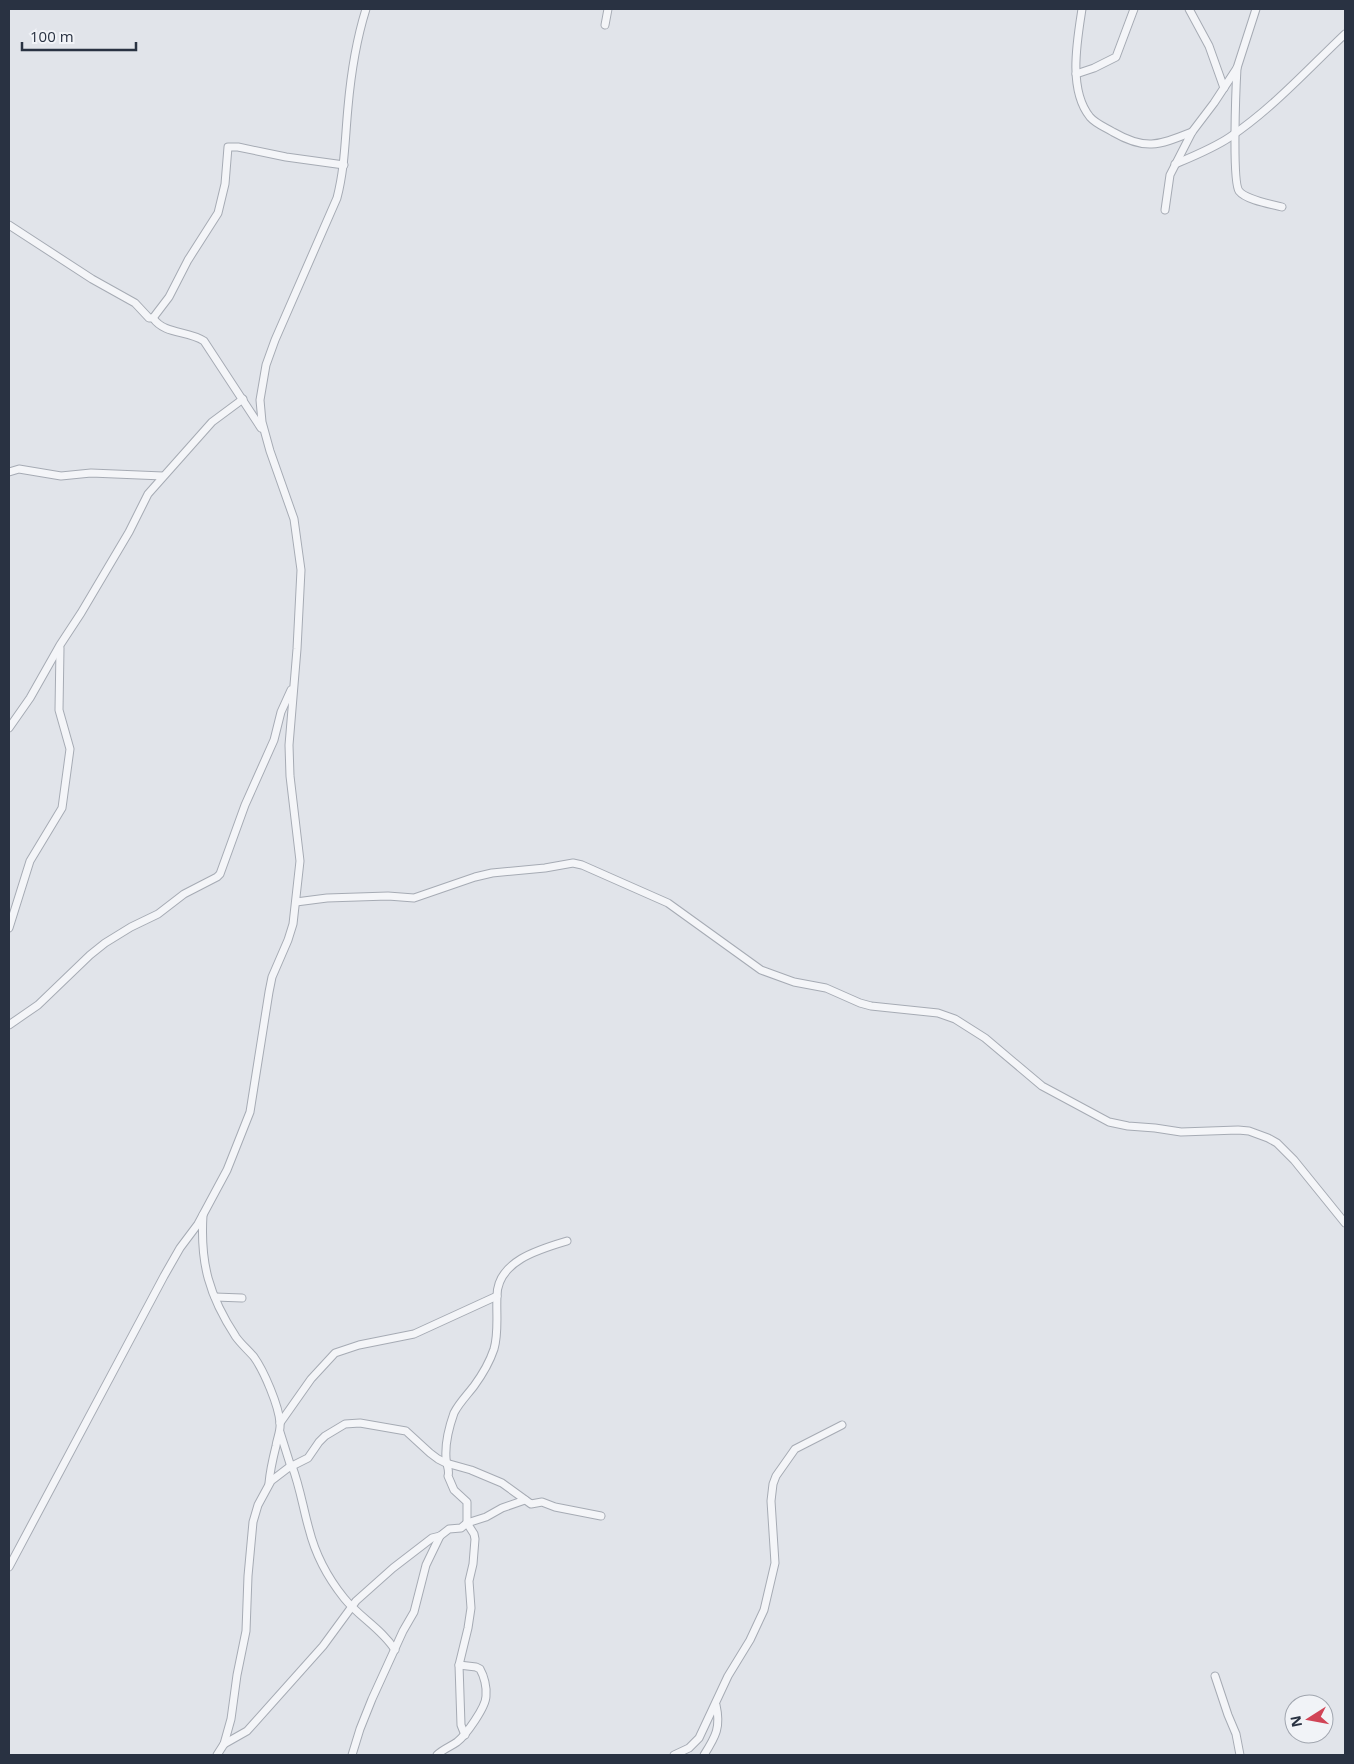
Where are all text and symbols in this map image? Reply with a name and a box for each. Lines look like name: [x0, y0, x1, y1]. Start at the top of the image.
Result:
scale bar: [22, 20, 136, 52]
text: 100 m: [30, 26, 74, 46]
north arrow: [1284, 1694, 1334, 1744]
text: N: [1285, 1714, 1306, 1729]

